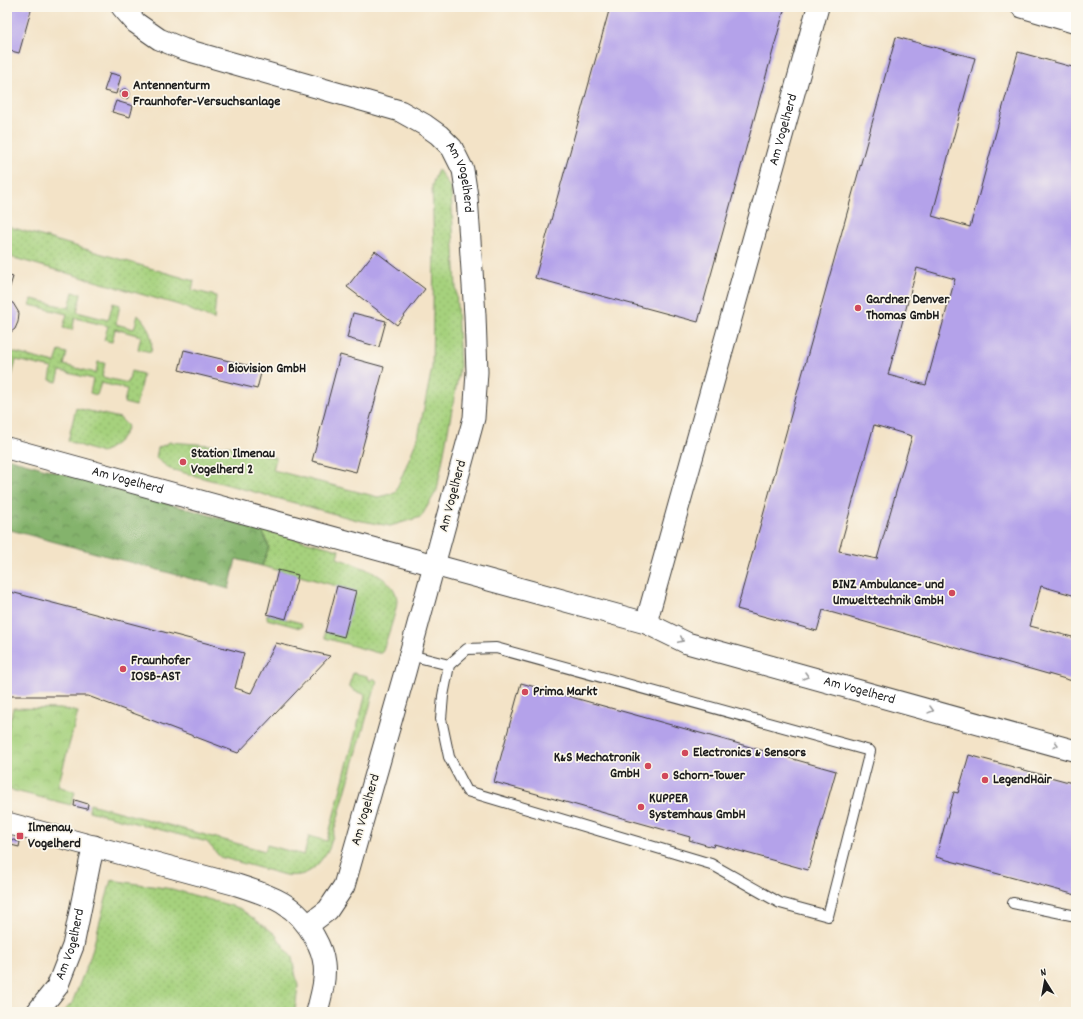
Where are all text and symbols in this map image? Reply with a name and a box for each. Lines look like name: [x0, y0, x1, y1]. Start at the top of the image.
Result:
place label: Antennenturm Fraunhofer-Versuchsanlage: [133, 76, 280, 112]
marker: Antennenturm Fraunhofer-Versuchsanlage: [120, 89, 130, 99]
street label: Am Vogelherd: [764, 92, 803, 168]
street label: Am Vogelherd: [441, 137, 478, 213]
place label: Gardner Denver Thomas GmbH: [866, 290, 950, 326]
marker: Gardner Denver Thomas GmbH: [853, 303, 863, 313]
place label: Biovision GmbH: [228, 359, 306, 379]
marker: Biovision GmbH: [215, 364, 225, 374]
place label: Station Ilmenau Vogelherd 2: [191, 444, 275, 480]
marker: Station Ilmenau Vogelherd 2: [178, 457, 188, 467]
street label: Am Vogelherd: [434, 458, 472, 534]
street label: Am Vogelherd: [89, 462, 166, 500]
place label: BINZ Ambulance- und Umwelttechnik GmbH: [832, 575, 944, 611]
marker: BINZ Ambulance- und Umwelttechnik GmbH: [947, 588, 957, 598]
one-way arrow: [677, 635, 684, 643]
place label: Fraunhofer IOSB-AST: [131, 651, 191, 687]
marker: Fraunhofer IOSB-AST: [118, 664, 128, 674]
one-way arrow: [802, 671, 809, 680]
street label: Am Vogelherd: [821, 671, 897, 710]
place label: Prima Markt: [533, 682, 598, 702]
marker: Prima Markt: [520, 687, 530, 697]
one-way arrow: [928, 706, 934, 714]
one-way arrow: [1053, 740, 1060, 749]
place label: Electronics & Sensors: [693, 743, 806, 763]
place label: K&S Mechatronik GmbH: [554, 748, 640, 784]
marker: Electronics & Sensors: [680, 748, 690, 758]
marker: K&S Mechatronik GmbH: [643, 761, 653, 771]
place label: Schorn-Tower: [673, 766, 746, 786]
place label: LegendHair: [993, 770, 1053, 790]
marker: Schorn-Tower: [660, 771, 670, 781]
street label: Am Vogelherd: [346, 772, 386, 848]
marker: LegendHair: [980, 775, 990, 785]
place label: KUPPER Systemhaus GmbH: [649, 789, 746, 825]
marker: KUPPER Systemhaus GmbH: [636, 802, 646, 812]
place label: Ilmenau, Vogelherd: [28, 818, 81, 854]
marker: Ilmenau, Vogelherd: [15, 831, 25, 841]
street label: Am Vogelherd: [51, 907, 90, 983]
north arrow: [1025, 961, 1065, 1001]
text: N: [1039, 965, 1048, 982]

